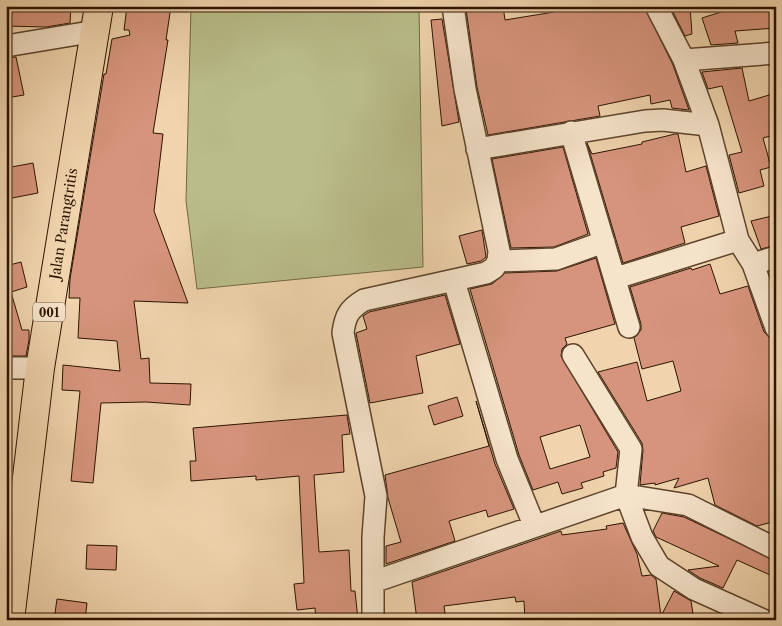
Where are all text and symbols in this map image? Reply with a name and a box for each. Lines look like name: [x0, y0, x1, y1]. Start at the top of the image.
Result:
street label: Jalan Parangtritis: [45, 167, 81, 283]
road number: 001: [33, 302, 65, 322]

